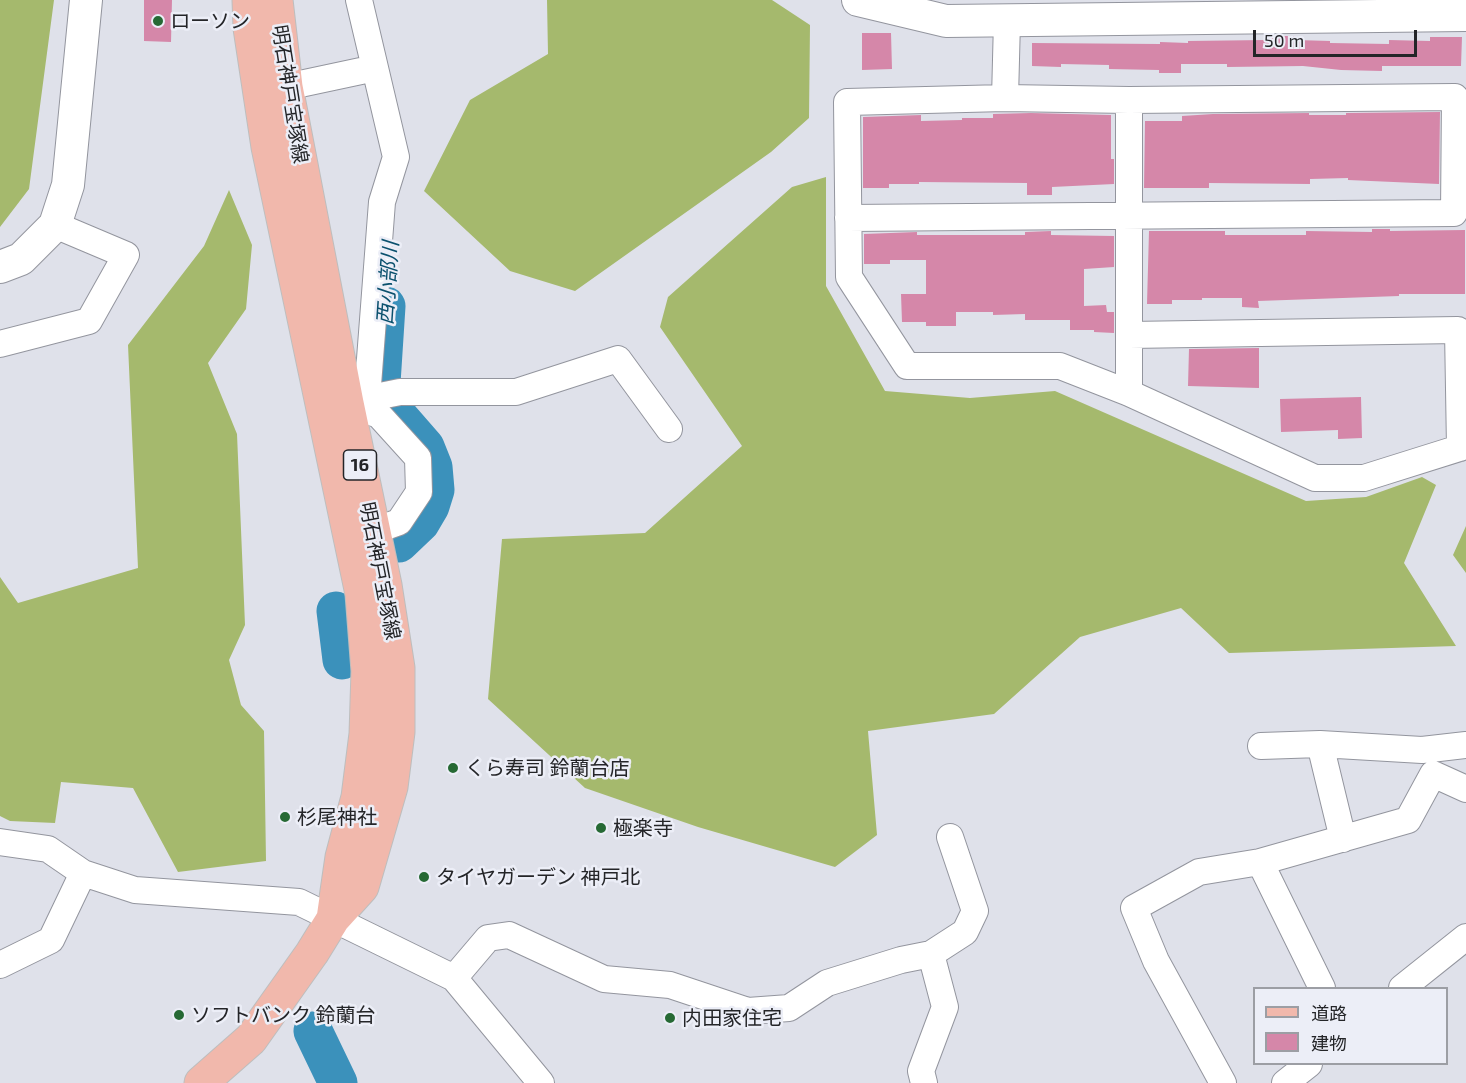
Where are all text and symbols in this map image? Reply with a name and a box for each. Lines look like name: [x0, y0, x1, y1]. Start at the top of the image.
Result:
place label: ローソン: [170, 9, 250, 33]
marker: ローソン: [151, 14, 165, 28]
scale bar: [1256, 18, 1420, 56]
street label: 明石神戸宝塚線: [267, 23, 313, 165]
text: 50 m: [1264, 29, 1304, 51]
water label: 西小部川: [373, 240, 403, 326]
road number: 16: [344, 450, 376, 480]
street label: 明石神戸宝塚線: [355, 500, 405, 642]
place label: くら寿司 鈴蘭台店: [465, 756, 629, 780]
marker: くら寿司 鈴蘭台店: [446, 761, 460, 775]
place label: 杉尾神社: [297, 805, 377, 829]
marker: 杉尾神社: [278, 810, 292, 824]
place label: 極楽寺: [613, 816, 673, 840]
marker: 極楽寺: [594, 821, 608, 835]
place label: タイヤガーデン 神戸北: [436, 865, 640, 889]
marker: タイヤガーデン 神戸北: [417, 870, 431, 884]
legend: [1253, 987, 1448, 1065]
text: 道路: [1311, 1002, 1347, 1024]
place label: ソフトバンク 鈴蘭台: [191, 1003, 375, 1027]
place label: 内田家住宅: [682, 1006, 782, 1030]
marker: ソフトバンク 鈴蘭台: [172, 1008, 186, 1022]
marker: 内田家住宅: [663, 1011, 677, 1025]
text: 建物: [1311, 1032, 1347, 1054]

